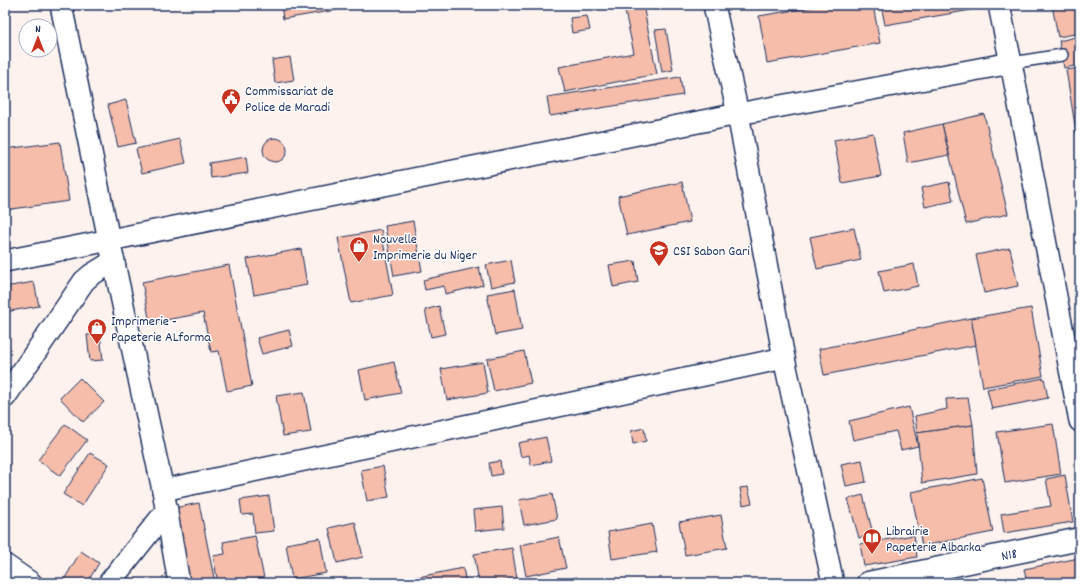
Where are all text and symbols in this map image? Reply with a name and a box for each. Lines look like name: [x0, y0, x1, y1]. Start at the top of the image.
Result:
north arrow: [18, 18, 58, 58]
text: N: [35, 22, 41, 38]
place label: Commissariat de Police de Maradi: [245, 82, 334, 118]
public building icon: Commissariat de Police de Maradi: [220, 87, 242, 115]
place label: Nouvelle Imprimerie du Niger: [373, 230, 478, 266]
shop icon: Nouvelle Imprimerie du Niger: [348, 235, 370, 263]
school or university icon: CSI Sabon Gari: [648, 239, 670, 267]
place label: CSI Sabon Gari: [673, 242, 750, 262]
place label: Imprimerie - Papeterie ALforma: [111, 312, 211, 348]
shop icon: Imprimerie - Papeterie ALforma: [86, 317, 108, 345]
place label: Librairie Papeterie Albarka: [886, 522, 982, 558]
library icon: Librairie Papeterie Albarka: [861, 527, 883, 555]
street label: N18: [1000, 544, 1019, 567]

